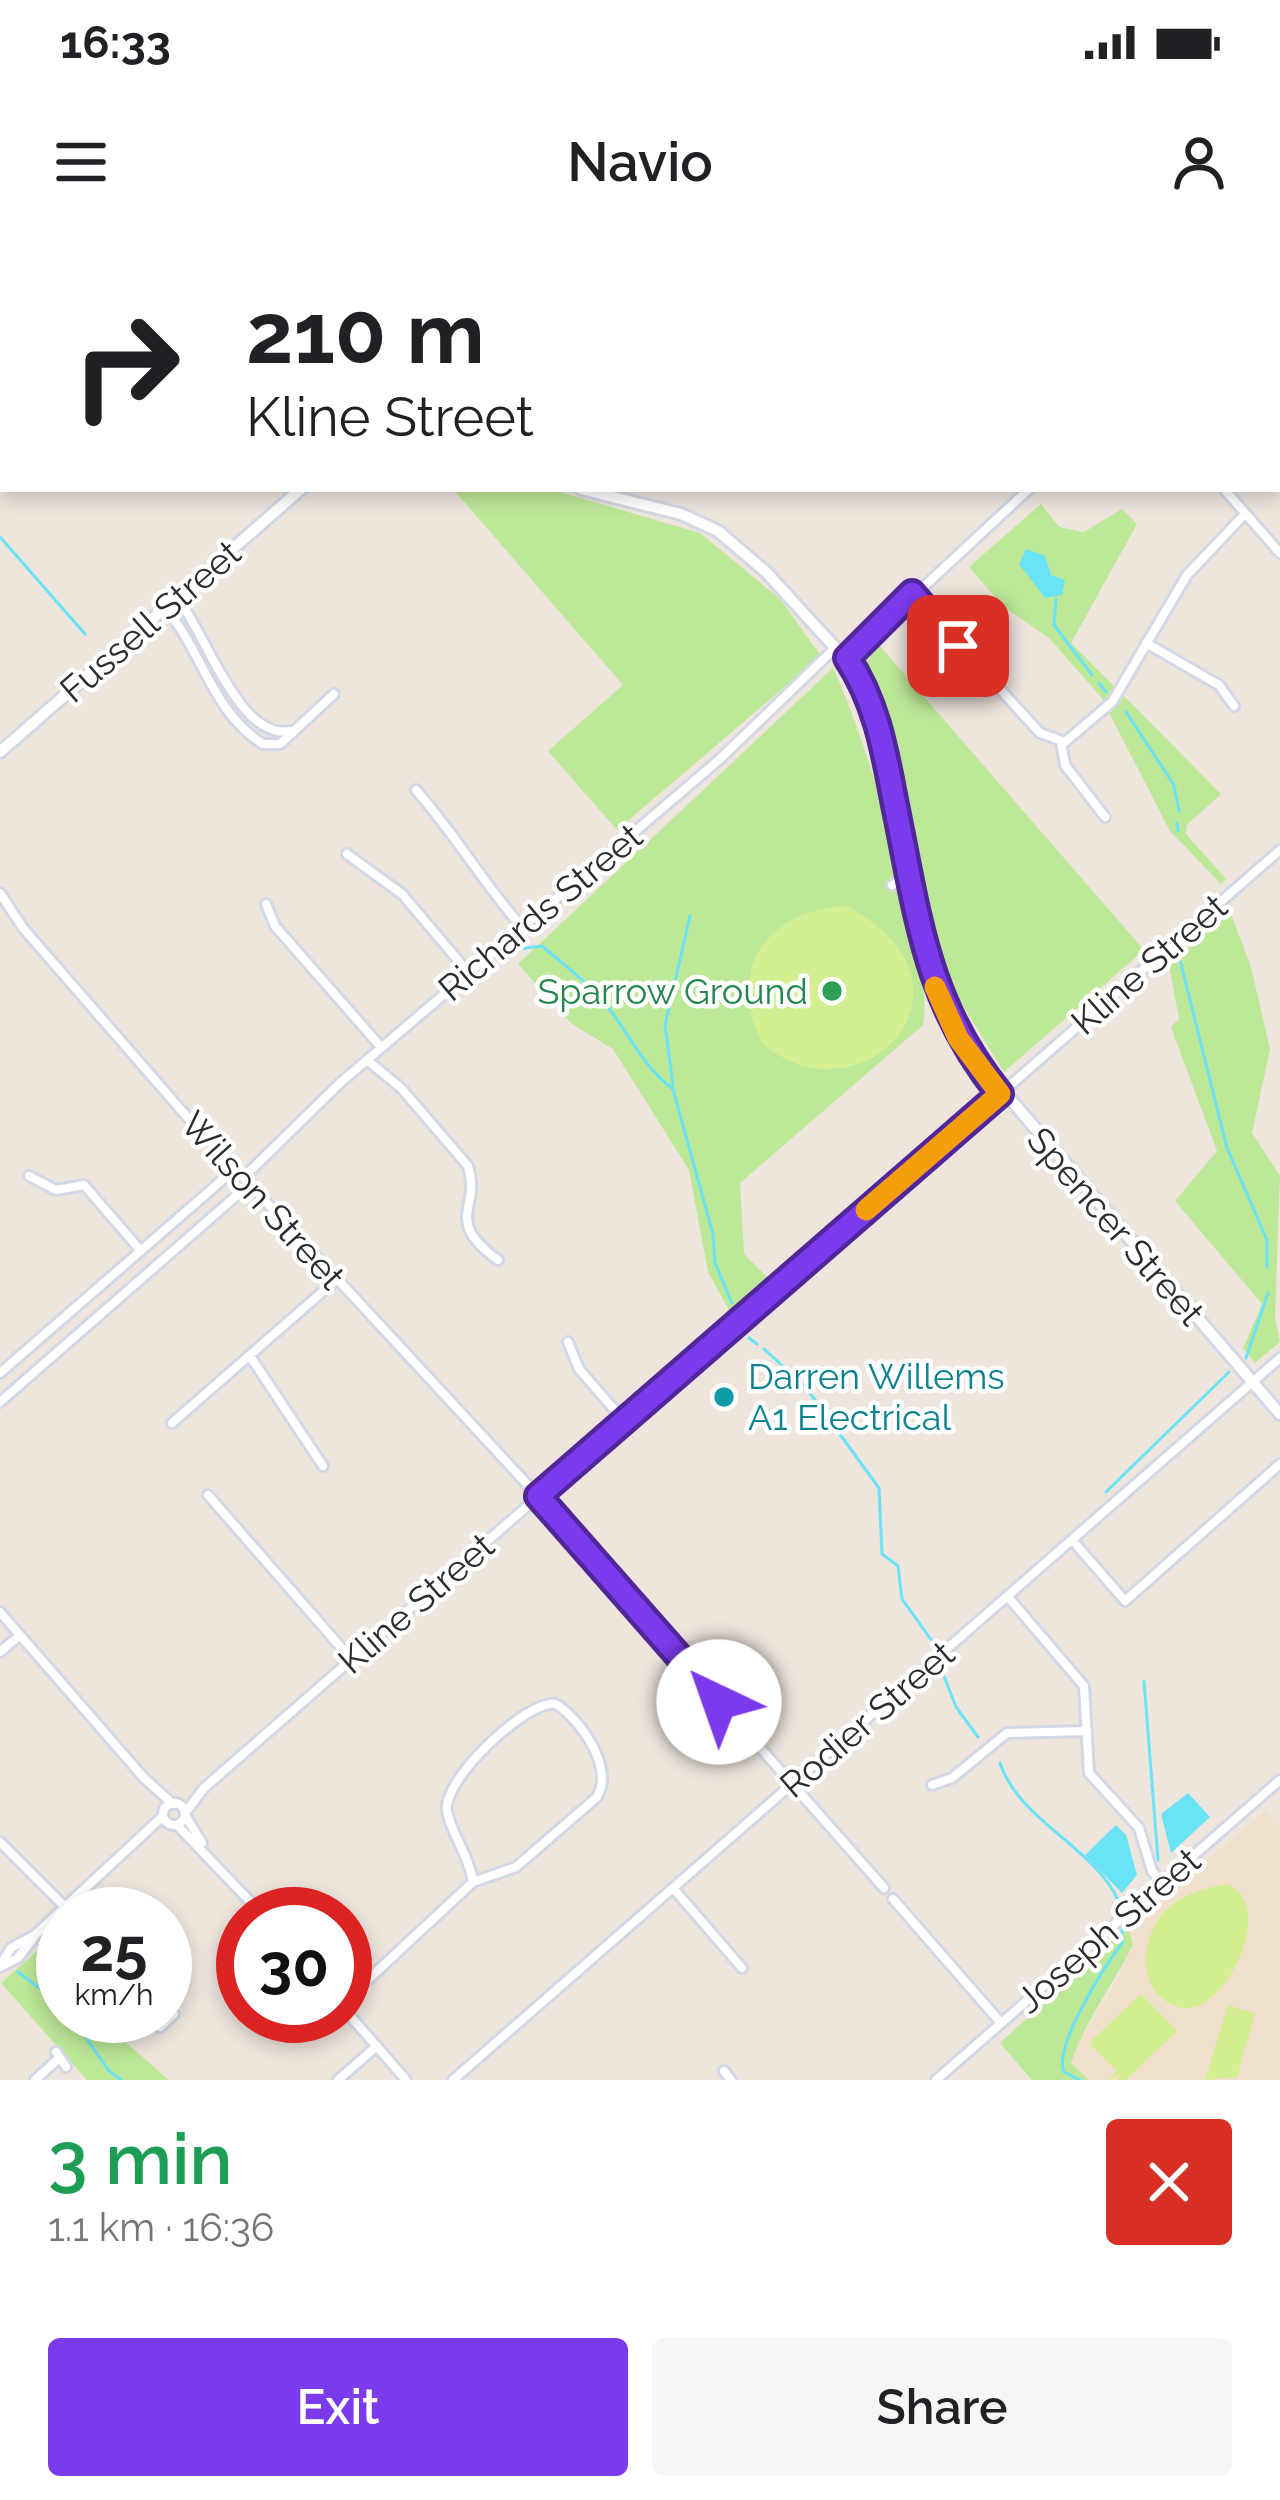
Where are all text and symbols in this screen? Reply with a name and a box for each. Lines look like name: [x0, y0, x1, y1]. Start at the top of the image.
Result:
text: 16:33: [60, 16, 171, 69]
icon: menu: [48, 129, 114, 195]
icon: person: [1166, 129, 1232, 195]
text: Navio: [567, 130, 713, 194]
text: 210 m: [246, 284, 485, 383]
icon: right: [48, 288, 204, 444]
text: Kline Street: [246, 385, 534, 449]
street label: Fussell Street: [51, 531, 249, 711]
pin: [907, 595, 1009, 697]
icon: arrive: [925, 613, 991, 679]
street label: Richards Street: [430, 815, 650, 1009]
street label: Kline Street: [1063, 885, 1235, 1043]
place label: Sparrow Ground: [537, 970, 808, 1012]
marker: Sparrow Ground: [819, 978, 845, 1004]
street label: Wilson Street: [172, 1103, 354, 1297]
street label: Spencer Street: [1019, 1119, 1213, 1333]
place label: Darren Willems A1 Electrical: [748, 1355, 1005, 1438]
marker: Darren Willems A1 Electrical: [711, 1384, 737, 1410]
street label: Kline Street: [330, 1524, 502, 1682]
street label: Rodier Street: [772, 1632, 962, 1806]
position arrow: [656, 1639, 782, 1765]
street label: Joseph Street: [1008, 1839, 1208, 2021]
speed limit sign: 30: [216, 1887, 372, 2043]
text: 25: [80, 1915, 148, 1985]
text: km/h: [74, 1977, 154, 2012]
text: 3 min: [48, 2116, 232, 2201]
button: close: [1106, 2119, 1232, 2245]
text: 1.1 km · 16:36: [48, 2204, 274, 2250]
button: Exit: [48, 2338, 628, 2476]
button: Share: [652, 2338, 1232, 2476]

